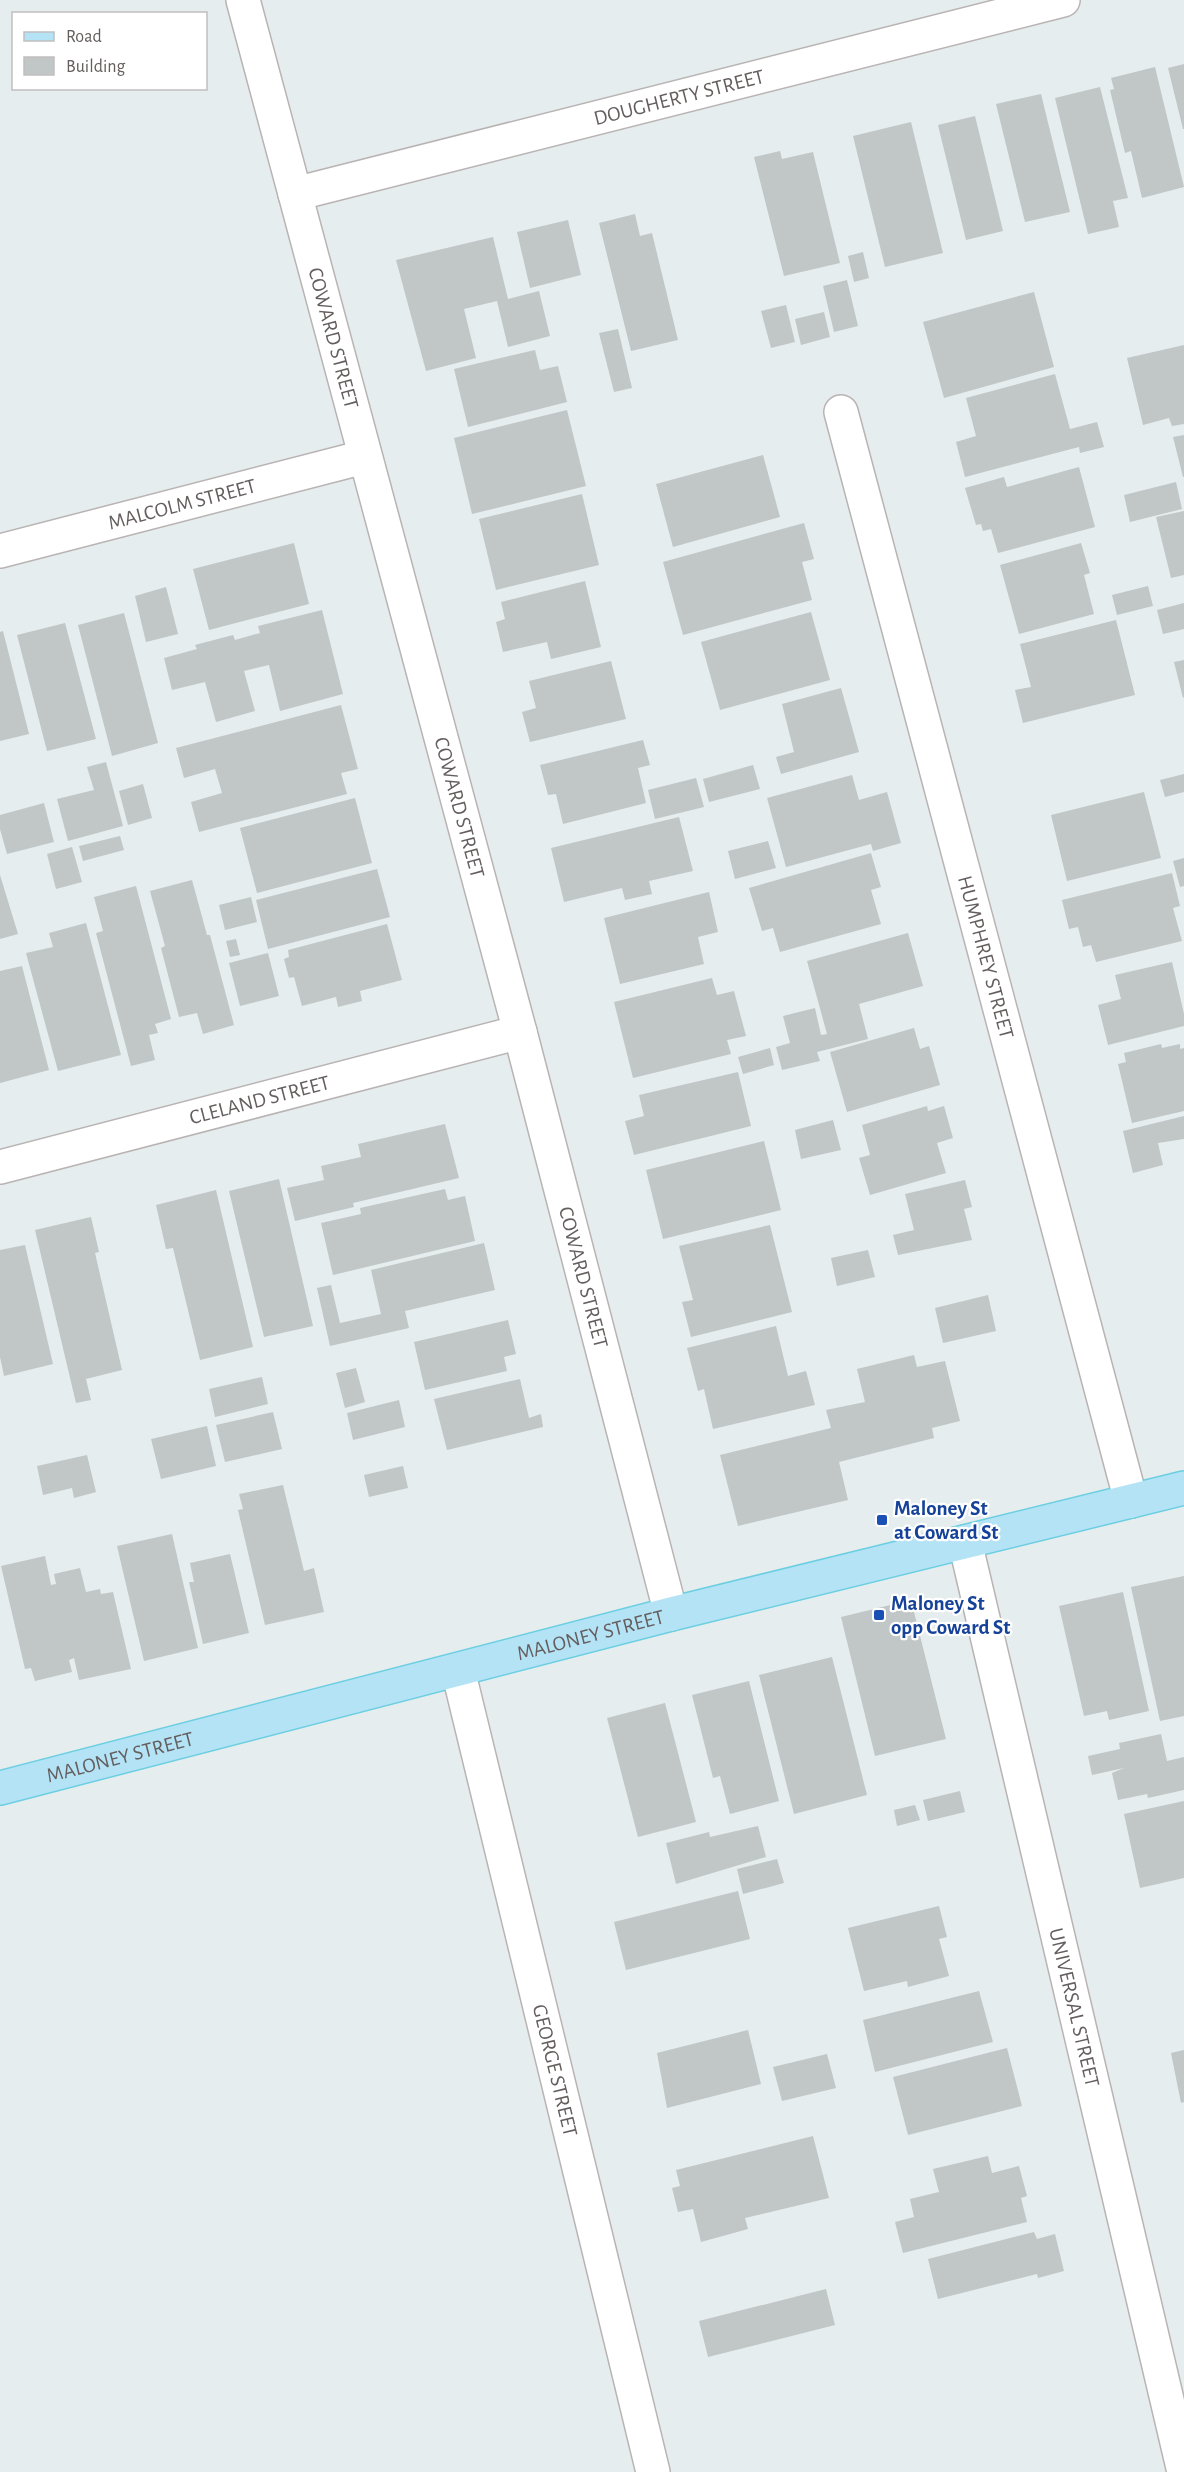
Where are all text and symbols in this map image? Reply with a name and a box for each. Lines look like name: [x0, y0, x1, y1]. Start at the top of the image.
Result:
legend: [12, 12, 207, 90]
text: Road: [66, 28, 102, 46]
text: Building: [66, 58, 126, 76]
street label: DOUGHERTY STREET: [592, 66, 766, 129]
street label: COWARD STREET: [304, 265, 362, 411]
street label: MALCOLM STREET: [106, 475, 258, 534]
street label: COWARD STREET: [430, 735, 488, 880]
street label: HUMPHREY STREET: [954, 873, 1017, 1041]
street label: CLELAND STREET: [187, 1072, 332, 1128]
street label: COWARD STREET: [555, 1205, 612, 1350]
place label: Maloney St at Coward St: [894, 1498, 998, 1543]
marker: Maloney St at Coward St: [875, 1513, 889, 1527]
place label: Maloney St opp Coward St: [891, 1593, 1010, 1638]
street label: MALONEY STREET: [515, 1606, 666, 1665]
marker: Maloney St opp Coward St: [872, 1608, 886, 1622]
street label: MALONEY STREET: [44, 1728, 196, 1786]
street label: UNIVERSAL STREET: [1045, 1926, 1103, 2089]
street label: GEORGE STREET: [529, 2002, 581, 2139]

